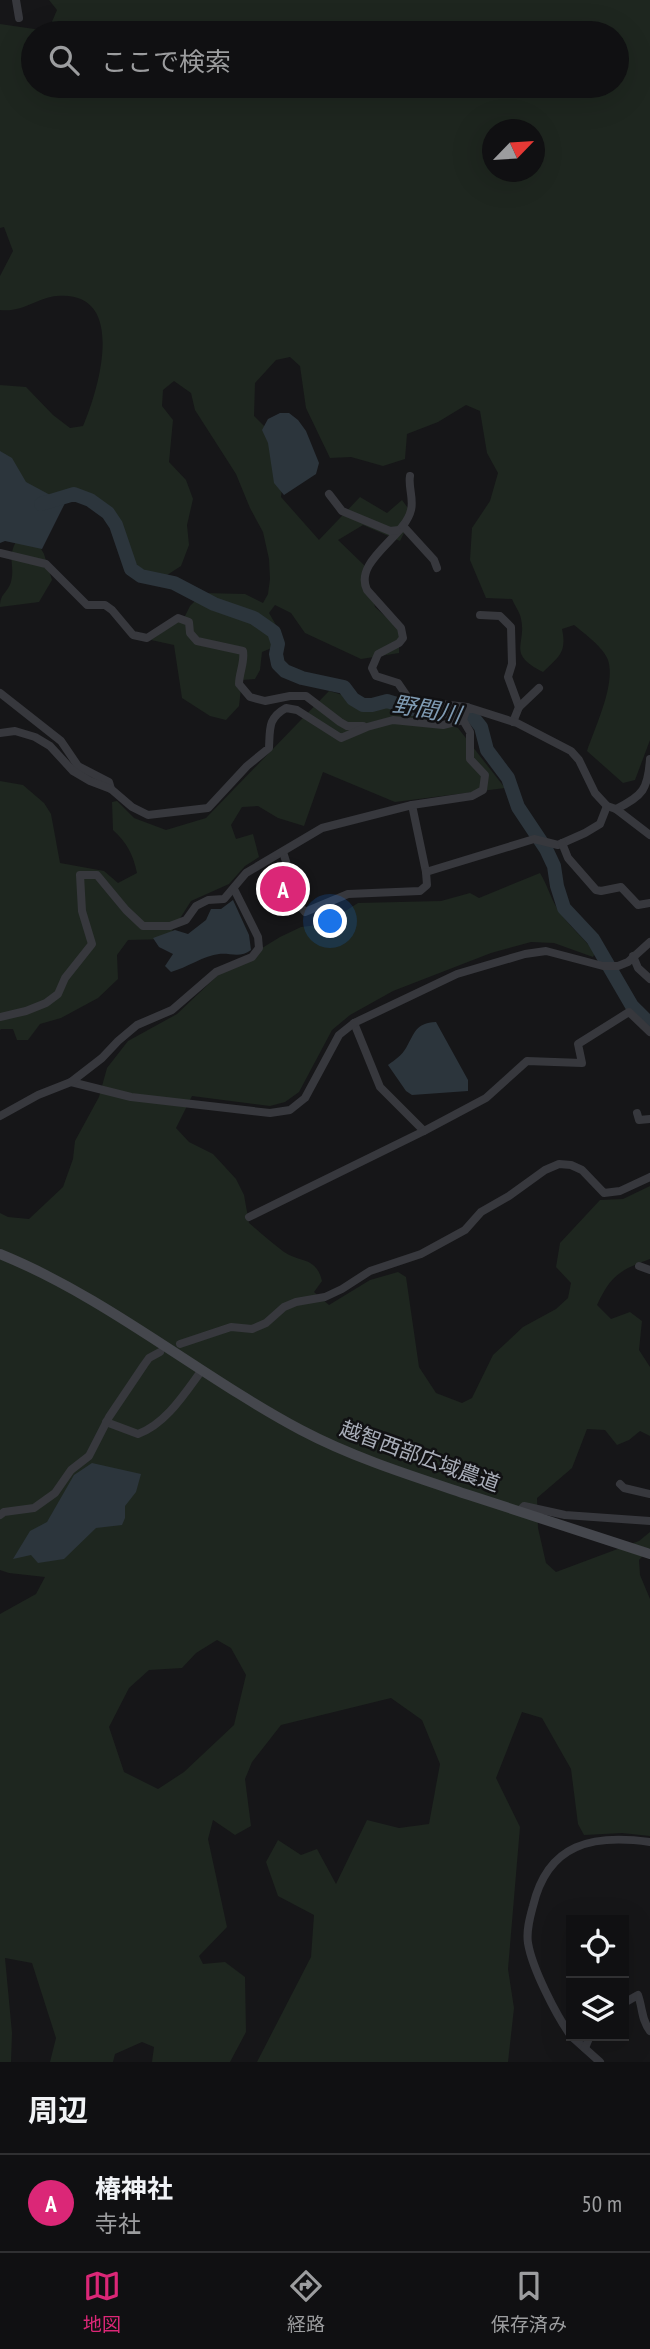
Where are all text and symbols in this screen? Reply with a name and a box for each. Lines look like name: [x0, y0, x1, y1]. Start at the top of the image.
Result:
search box: [21, 21, 629, 98]
icon: search: [45, 41, 83, 79]
text: ここで検索: [101, 45, 231, 78]
north arrow: [482, 119, 545, 182]
water label: 野間川: [391, 689, 466, 730]
pin: A: [260, 863, 306, 915]
your location: [313, 904, 347, 938]
street label: 越智西部広域農道: [336, 1415, 504, 1497]
map controls: [566, 1915, 629, 2041]
button: locate: [566, 1915, 629, 1978]
button: layers: [566, 1978, 629, 2041]
text: 周辺: [28, 2090, 88, 2129]
text: 椿神社: [95, 2172, 173, 2205]
text: A: [45, 2189, 57, 2218]
text: 50 m: [581, 2189, 622, 2218]
text: 寺社: [95, 2209, 141, 2238]
tab: 地図: [83, 2267, 121, 2336]
tab: 経路: [287, 2267, 325, 2336]
tab: 保存済み: [491, 2267, 567, 2336]

